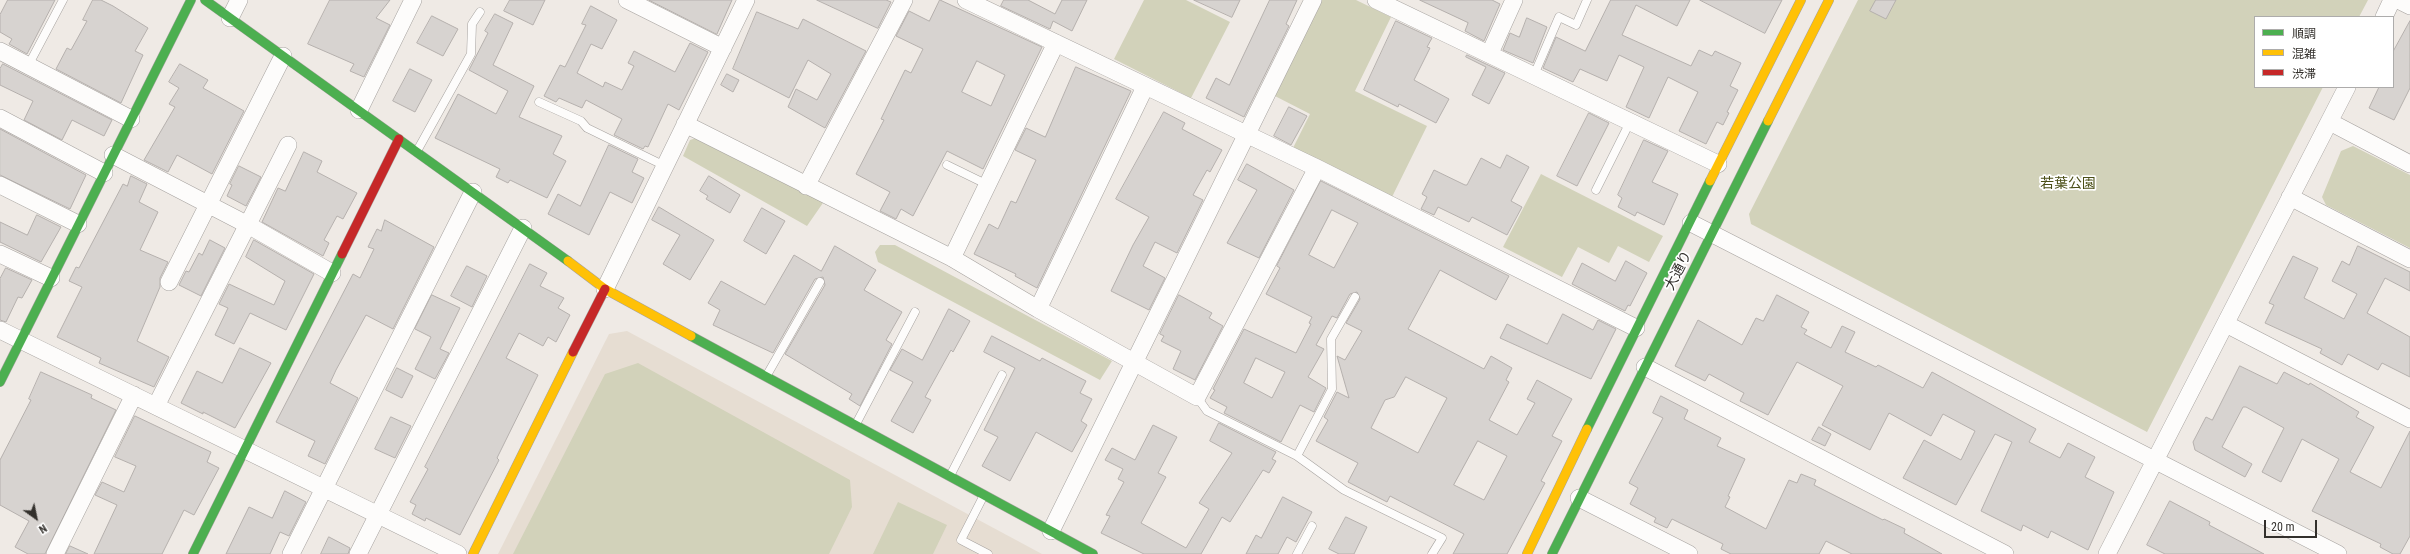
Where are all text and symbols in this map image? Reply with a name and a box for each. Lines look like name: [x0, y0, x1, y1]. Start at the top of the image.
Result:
legend: [2254, 16, 2394, 88]
text: 順調: [2292, 27, 2316, 41]
text: 混雑: [2292, 47, 2316, 61]
text: 渋滞: [2292, 67, 2316, 81]
park label: 若葉公園: [2040, 176, 2096, 192]
street label: 大通り: [1662, 248, 1696, 294]
north arrow: [16, 498, 56, 538]
scale bar: [2266, 512, 2319, 538]
text: 20 m: [2271, 520, 2295, 534]
text: N: [36, 521, 49, 536]

